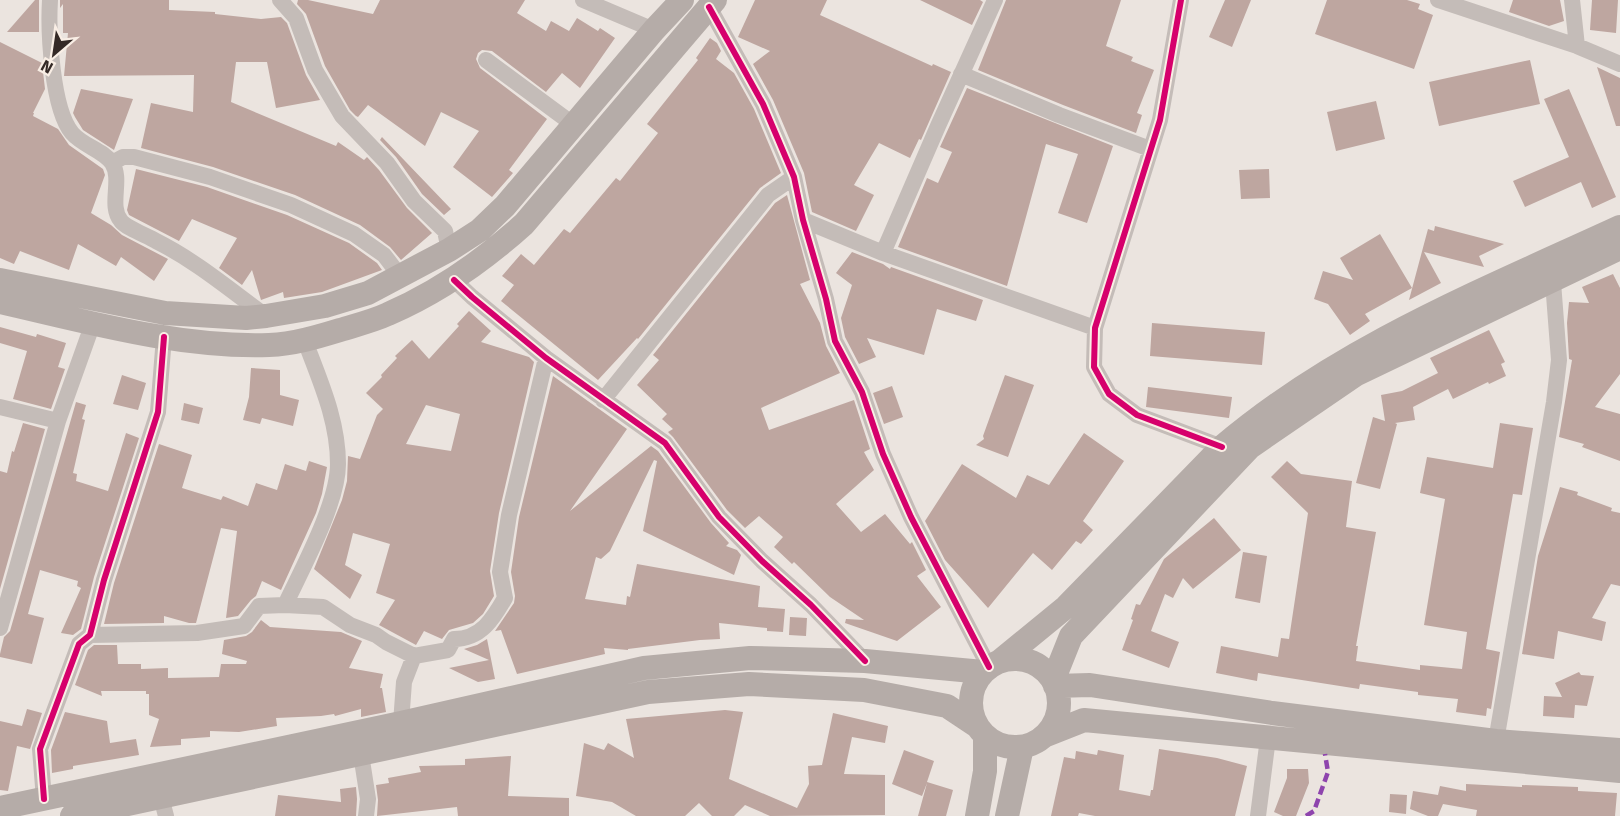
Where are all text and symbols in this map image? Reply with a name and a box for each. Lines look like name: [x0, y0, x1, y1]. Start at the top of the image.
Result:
north arrow: [24, 24, 84, 84]
text: N: [38, 56, 56, 78]

